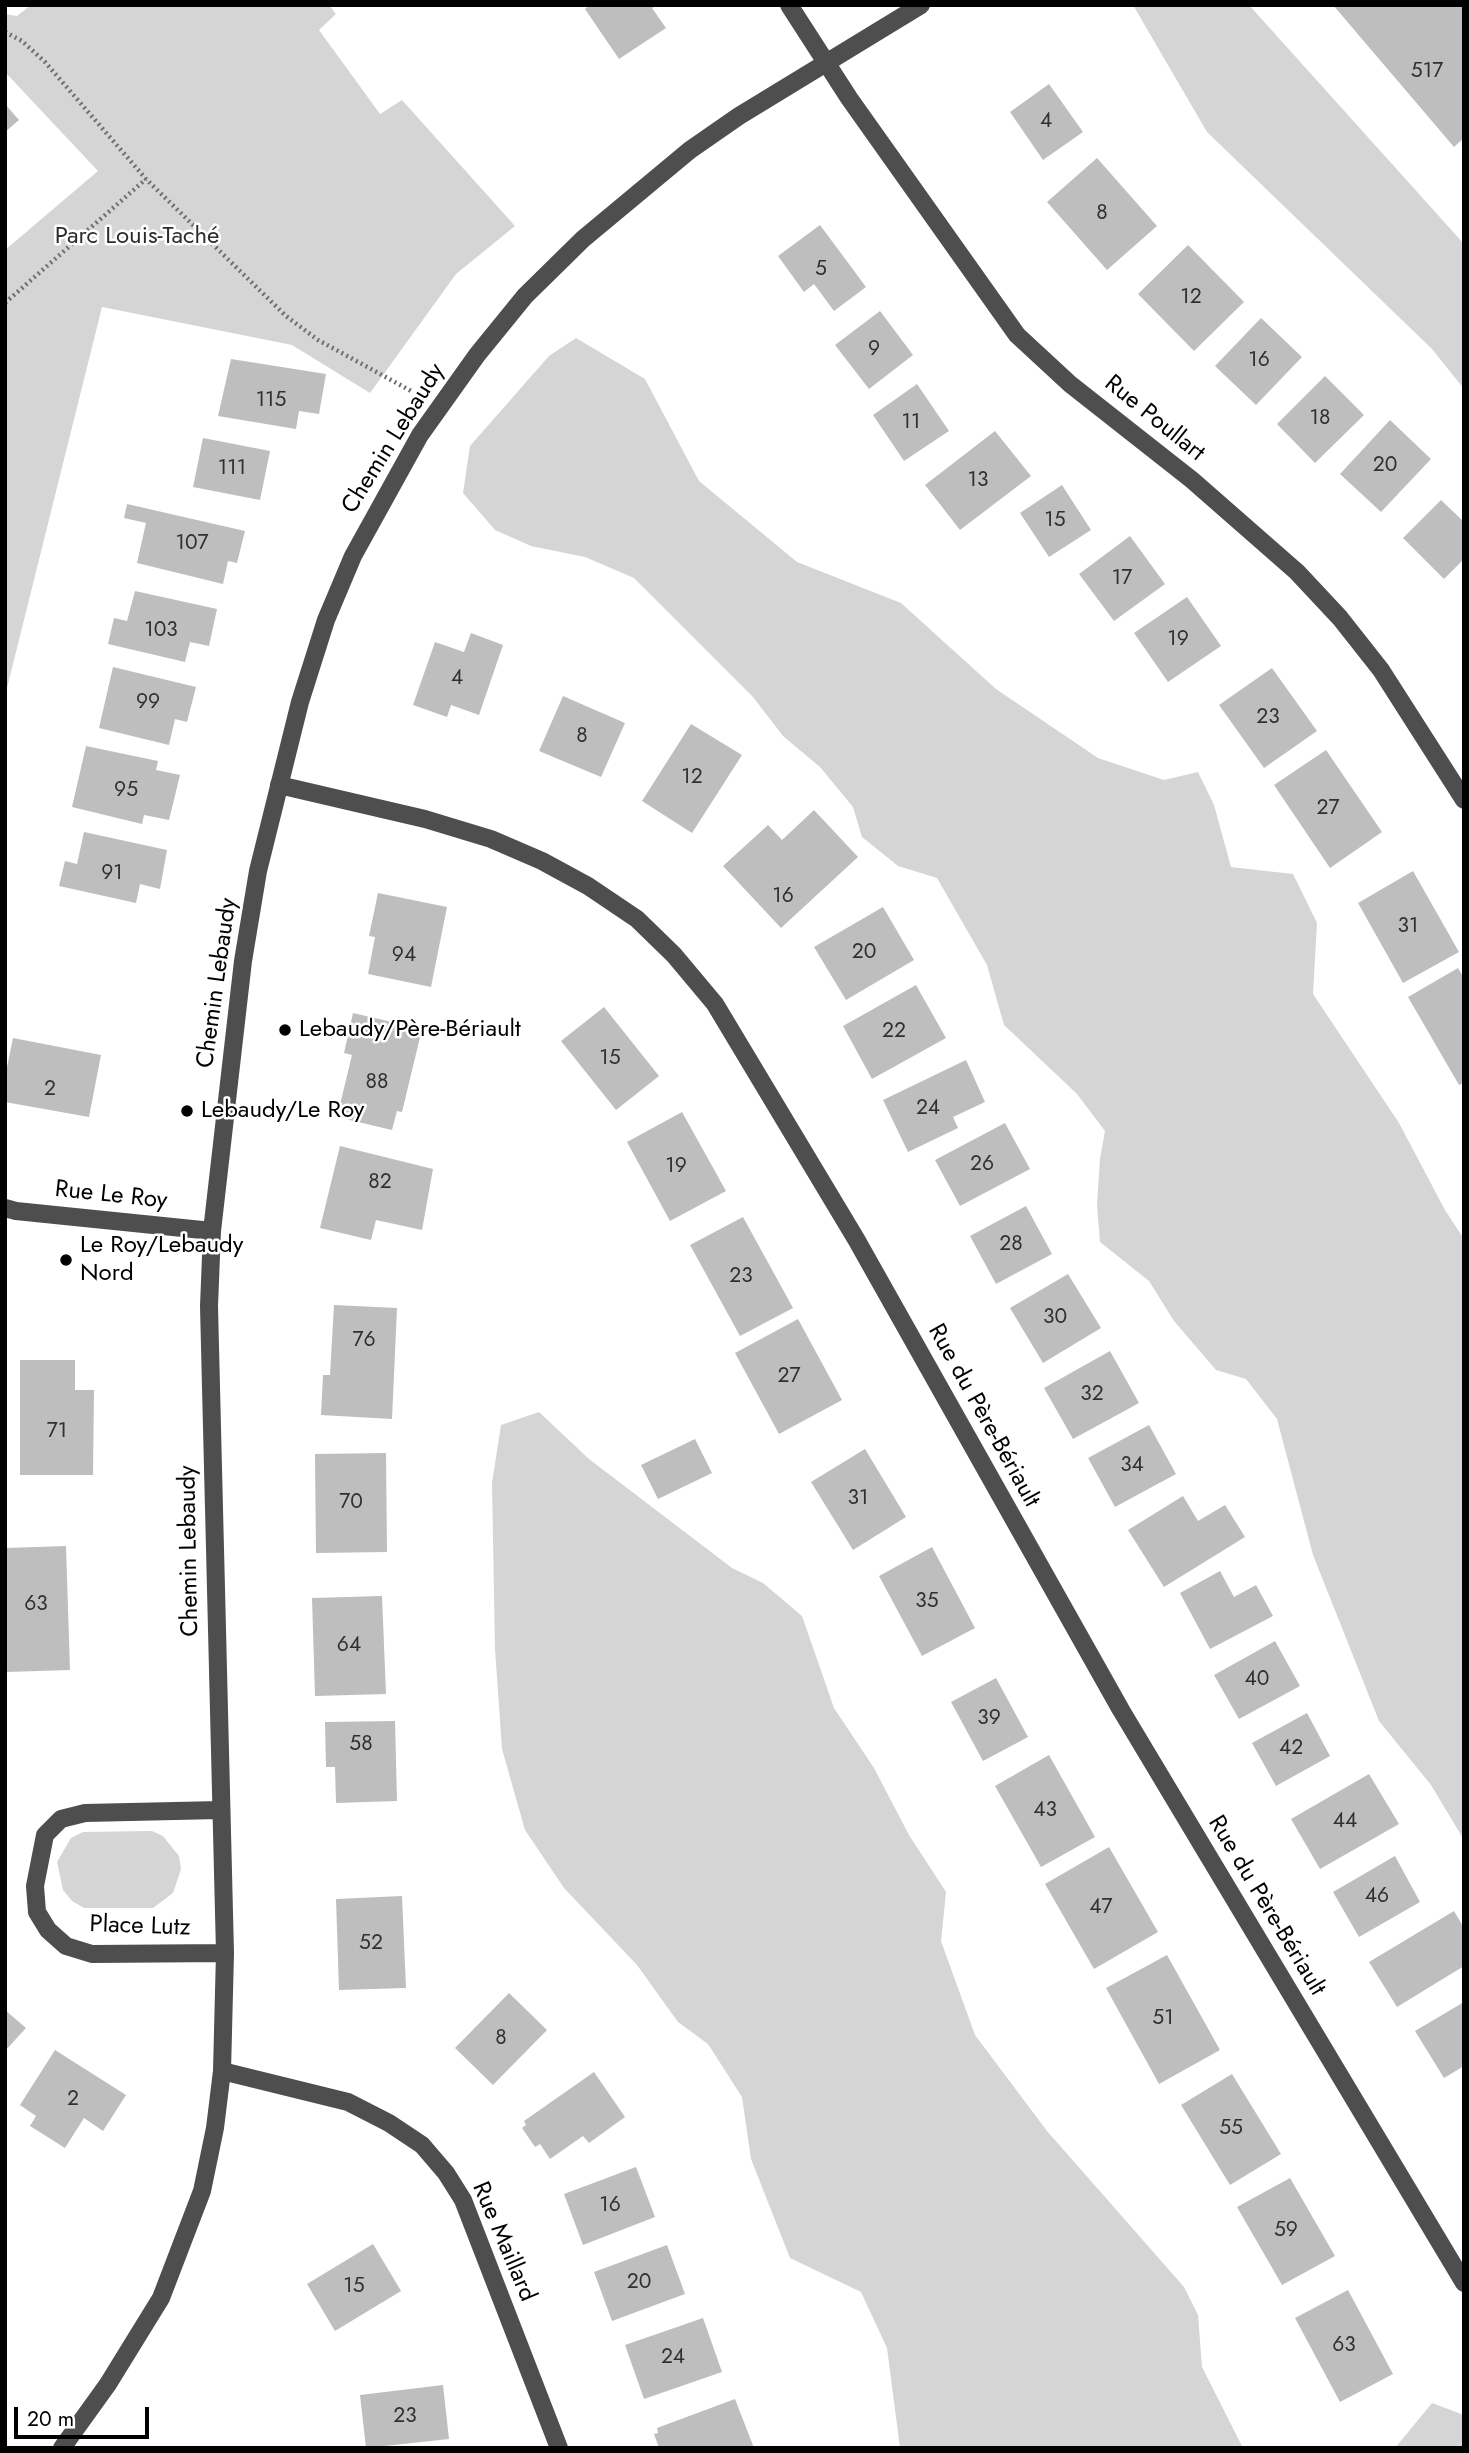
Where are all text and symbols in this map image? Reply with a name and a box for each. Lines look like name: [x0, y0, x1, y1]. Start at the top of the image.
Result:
house number: 517: [1411, 59, 1443, 85]
house number: 4: [1040, 109, 1052, 135]
house number: 8: [1096, 201, 1108, 227]
park label: Parc Louis-Taché: [55, 223, 219, 251]
house number: 5: [815, 257, 827, 283]
house number: 12: [1180, 285, 1202, 311]
house number: 9: [868, 337, 880, 363]
house number: 16: [1248, 348, 1270, 374]
street label: Chemin Lebaudy: [336, 359, 452, 519]
street label: Rue Poullart: [1098, 370, 1210, 468]
house number: 115: [256, 388, 286, 414]
house number: 18: [1310, 406, 1330, 432]
house number: 11: [902, 410, 920, 436]
house number: 20: [1373, 453, 1397, 479]
house number: 111: [218, 456, 246, 482]
house number: 13: [968, 468, 988, 494]
house number: 15: [1044, 508, 1066, 534]
house number: 107: [175, 531, 209, 557]
house number: 17: [1112, 566, 1132, 592]
house number: 103: [144, 618, 178, 644]
house number: 19: [1167, 627, 1189, 653]
house number: 4: [451, 666, 463, 692]
house number: 99: [136, 690, 160, 716]
house number: 23: [1256, 705, 1280, 731]
house number: 8: [576, 724, 588, 750]
house number: 12: [681, 765, 703, 791]
house number: 95: [114, 778, 138, 804]
house number: 27: [1317, 796, 1339, 822]
house number: 91: [101, 861, 123, 887]
house number: 16: [772, 884, 794, 910]
street label: Chemin Lebaudy: [192, 896, 244, 1070]
house number: 31: [1398, 914, 1418, 940]
house number: 20: [852, 940, 876, 966]
house number: 94: [392, 943, 416, 969]
place label: Lebaudy/Père-Bériault: [299, 1016, 521, 1044]
house number: 22: [882, 1019, 906, 1045]
marker: Lebaudy/Père-Bériault: [277, 1022, 293, 1038]
house number: 15: [599, 1046, 621, 1072]
house number: 88: [366, 1070, 388, 1096]
house number: 2: [44, 1077, 56, 1103]
house number: 24: [916, 1096, 940, 1122]
place label: Lebaudy/Le Roy: [201, 1097, 364, 1125]
marker: Lebaudy/Le Roy: [179, 1103, 195, 1119]
house number: 26: [970, 1152, 994, 1178]
house number: 19: [665, 1154, 687, 1180]
house number: 82: [368, 1170, 392, 1196]
street label: Rue Le Roy: [53, 1176, 169, 1216]
place label: Le Roy/Lebaudy Nord: [80, 1232, 243, 1288]
house number: 28: [999, 1232, 1023, 1258]
marker: Le Roy/Lebaudy Nord: [58, 1252, 74, 1268]
house number: 23: [729, 1264, 753, 1290]
house number: 30: [1043, 1305, 1067, 1331]
street label: Rue du Père-Bériault: [921, 1319, 1045, 1513]
house number: 76: [352, 1328, 376, 1354]
house number: 27: [778, 1364, 800, 1390]
house number: 32: [1080, 1382, 1104, 1408]
house number: 71: [47, 1419, 67, 1445]
house number: 34: [1120, 1453, 1144, 1479]
street label: Chemin Lebaudy: [174, 1465, 206, 1637]
house number: 31: [848, 1486, 868, 1512]
house number: 70: [339, 1490, 363, 1516]
house number: 35: [915, 1589, 939, 1615]
house number: 63: [24, 1592, 48, 1618]
house number: 64: [337, 1633, 361, 1659]
house number: 40: [1245, 1667, 1269, 1693]
house number: 39: [977, 1706, 1001, 1732]
house number: 58: [349, 1732, 373, 1758]
house number: 42: [1279, 1736, 1303, 1762]
house number: 43: [1033, 1798, 1057, 1824]
house number: 44: [1333, 1809, 1357, 1835]
street label: Rue du Père-Bériault: [1201, 1811, 1331, 2001]
house number: 46: [1365, 1884, 1389, 1910]
house number: 47: [1089, 1895, 1113, 1921]
street label: Place Lutz: [89, 1911, 191, 1943]
house number: 52: [359, 1931, 383, 1957]
house number: 51: [1152, 2006, 1174, 2032]
house number: 8: [495, 2026, 507, 2052]
house number: 2: [67, 2087, 79, 2113]
house number: 55: [1219, 2116, 1243, 2142]
street label: Rue Maillard: [465, 2178, 541, 2306]
house number: 16: [599, 2193, 621, 2219]
house number: 59: [1274, 2218, 1298, 2244]
house number: 20: [627, 2270, 651, 2296]
house number: 15: [343, 2274, 365, 2300]
house number: 63: [1332, 2333, 1356, 2359]
house number: 24: [661, 2345, 685, 2371]
scale bar: [18, 2394, 152, 2438]
text: 20 m: [27, 2404, 74, 2434]
house number: 23: [393, 2404, 417, 2430]

